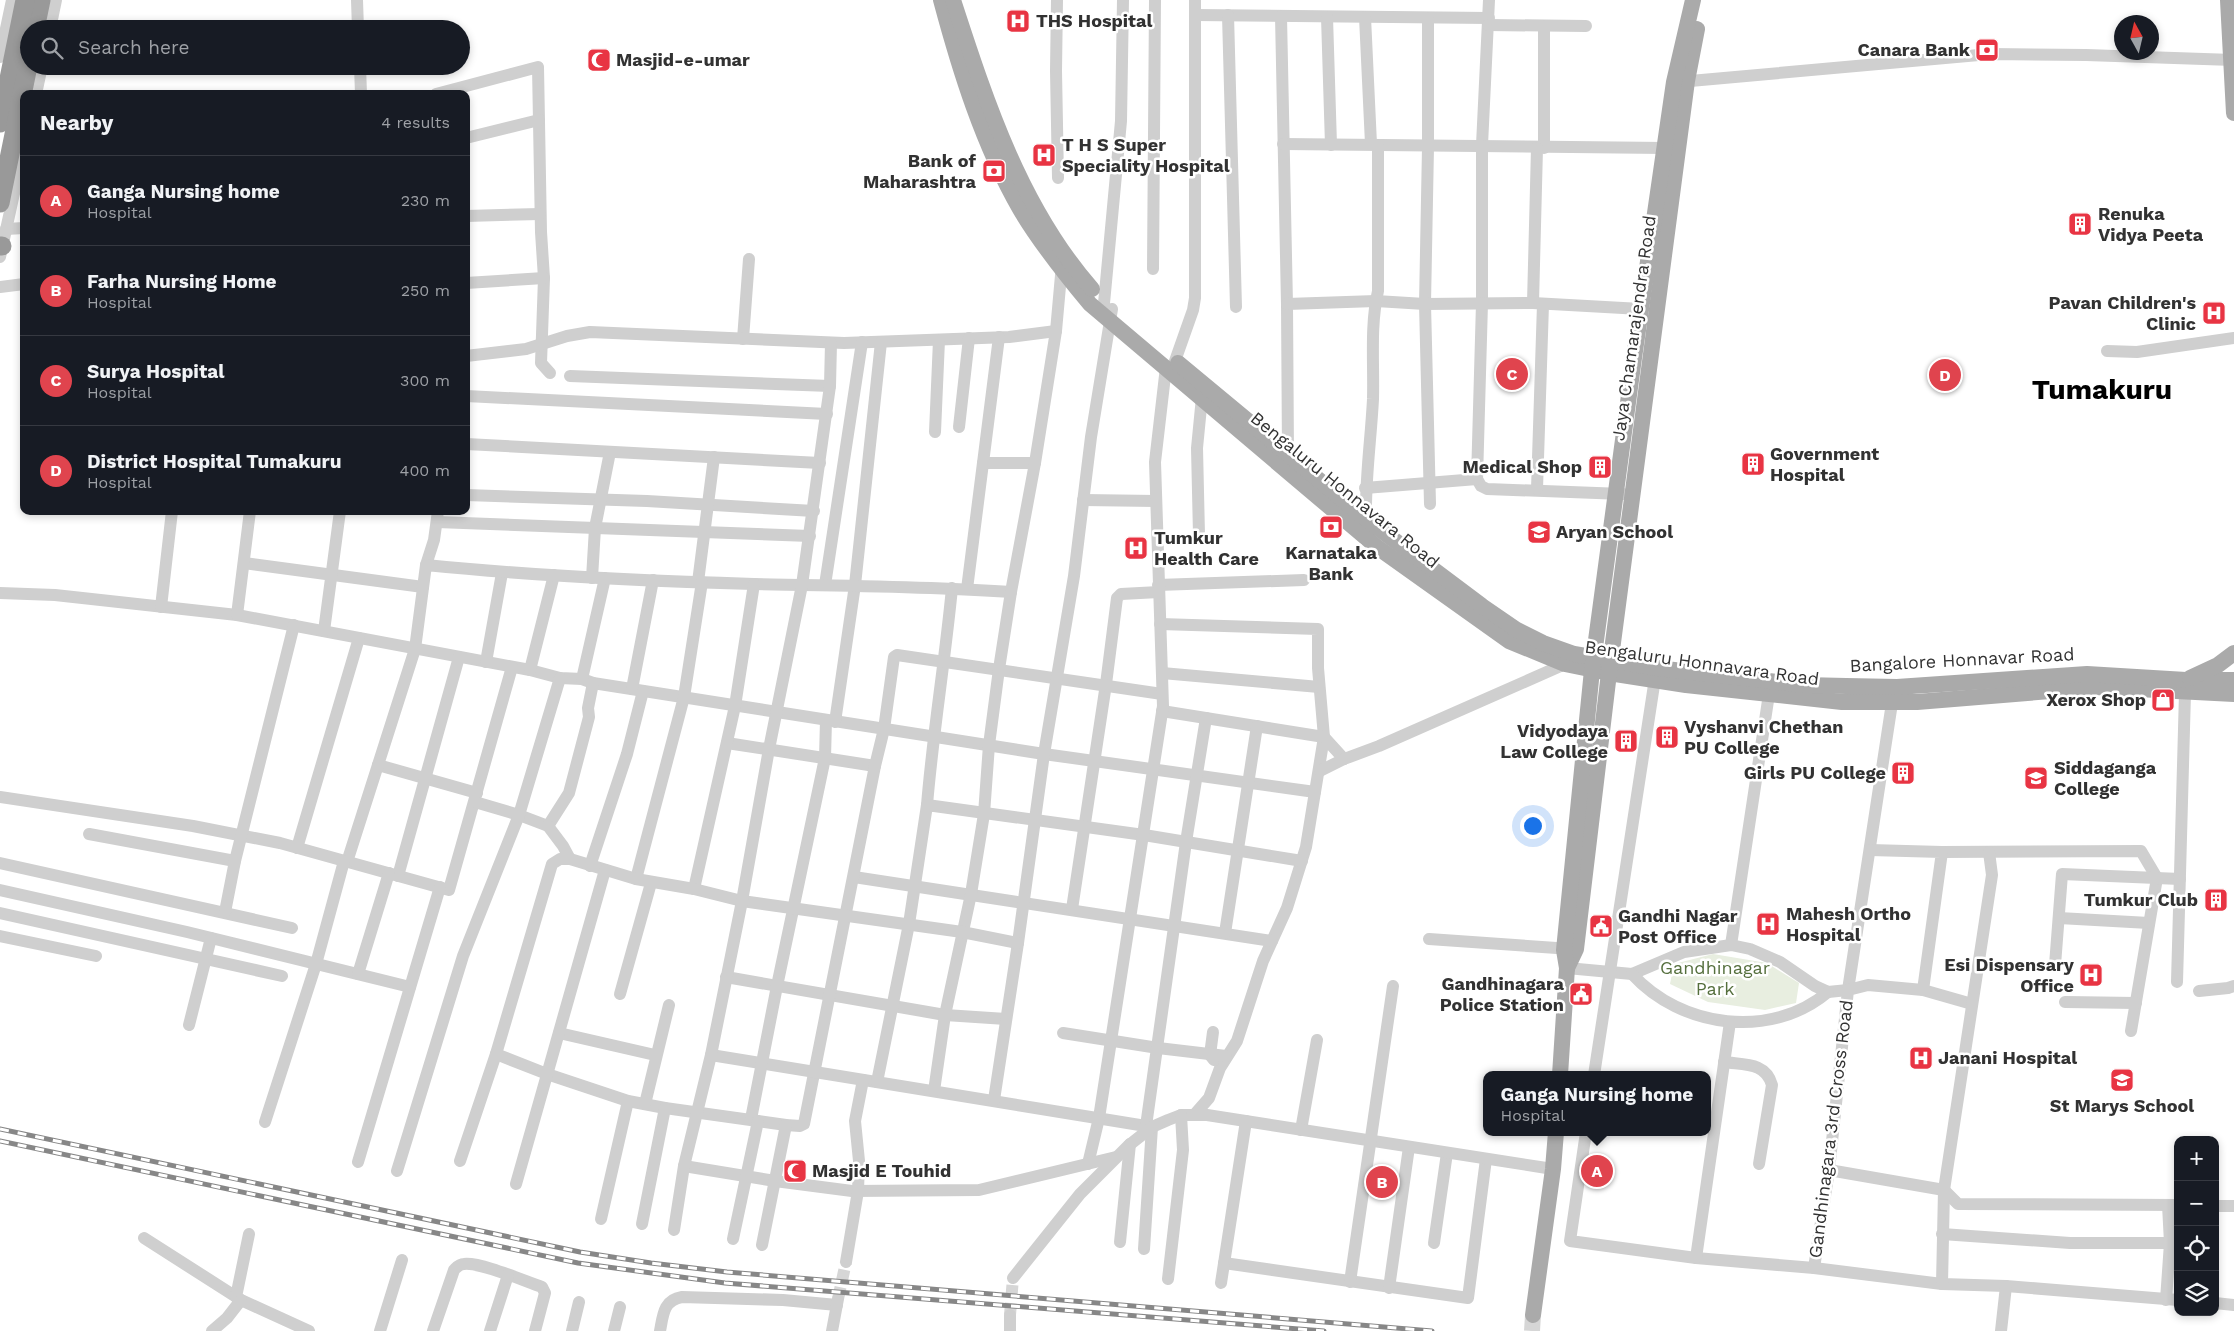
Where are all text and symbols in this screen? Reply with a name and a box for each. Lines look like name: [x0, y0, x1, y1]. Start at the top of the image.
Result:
hospital icon: THS Hospital: [1005, 8, 1031, 34]
place label: THS Hospital: [1036, 10, 1153, 31]
north arrow: [2114, 15, 2159, 60]
search box: [20, 20, 470, 75]
icon: search: [38, 34, 66, 62]
text: Search here: [78, 36, 189, 59]
bank icon: Canara Bank: [1974, 37, 2000, 63]
place label: Canara Bank: [1858, 39, 1971, 60]
mosque icon: Masjid-e-umar: [586, 47, 612, 73]
place label: Masjid-e-umar: [616, 49, 750, 70]
text: Nearby: [40, 110, 113, 135]
text: 4 results: [381, 113, 450, 132]
place label: T H S Super Speciality Hospital: [1062, 134, 1230, 176]
hospital icon: T H S Super Speciality Hospital: [1031, 142, 1057, 168]
place label: Bank of Maharashtra: [863, 150, 977, 192]
bank icon: Bank of Maharashtra: [981, 158, 1007, 184]
text: Ganga Nursing home: [87, 180, 280, 203]
text: A: [51, 191, 61, 210]
text: 230 m: [401, 191, 450, 210]
text: Hospital: [87, 203, 152, 222]
place label: Renuka Vidya Peeta: [2098, 203, 2204, 245]
building icon: Renuka Vidya Peeta: [2067, 211, 2093, 237]
street label: Jaya Chamarajendra Road: [1607, 214, 1660, 442]
text: Farha Nursing Home: [87, 270, 277, 293]
text: B: [51, 281, 61, 300]
text: 250 m: [401, 281, 450, 300]
place label: Pavan Children's Clinic: [2048, 292, 2196, 334]
text: Hospital: [87, 293, 152, 312]
hospital icon: Pavan Children's Clinic: [2201, 300, 2227, 326]
pin: C: [1496, 355, 1528, 393]
pin: D: [1929, 356, 1961, 394]
text: Surya Hospital: [87, 360, 225, 383]
text: C: [51, 371, 61, 390]
text: 300 m: [400, 371, 450, 390]
district label: Tumakuru: [2032, 373, 2172, 406]
text: Hospital: [87, 383, 152, 402]
street label: Bengaluru Honnavara Road: [1247, 407, 1444, 572]
place label: Government Hospital: [1770, 443, 1879, 485]
text: District Hospital Tumakuru: [87, 450, 342, 473]
building icon: Government Hospital: [1740, 451, 1766, 477]
building icon: Medical Shop: [1587, 454, 1613, 480]
place label: Medical Shop: [1462, 456, 1582, 477]
text: D: [50, 461, 62, 480]
text: 400 m: [400, 461, 450, 480]
text: Hospital: [87, 473, 152, 492]
bank icon: Karnataka Bank: [1318, 514, 1344, 540]
school or university icon: Aryan School: [1526, 519, 1552, 545]
place label: Aryan School: [1556, 521, 1673, 542]
place label: Tumkur Health Care: [1154, 527, 1259, 569]
hospital icon: Tumkur Health Care: [1123, 535, 1149, 561]
place label: Karnataka Bank: [1285, 542, 1377, 584]
street label: Bengaluru Honnavara Road: [1583, 636, 1821, 689]
street label: Bangalore Honnavar Road: [1849, 643, 2075, 676]
shop icon: Xerox Shop: [2150, 687, 2176, 713]
place label: Xerox Shop: [2046, 689, 2146, 710]
place label: Vyshanvi Chethan PU College: [1684, 716, 1843, 758]
place label: Vidyodaya Law College: [1500, 720, 1609, 762]
building icon: Vyshanvi Chethan PU College: [1654, 724, 1680, 750]
building icon: Vidyodaya Law College: [1613, 728, 1639, 754]
place label: Siddaganga College: [2054, 757, 2157, 799]
building icon: Girls PU College: [1890, 760, 1916, 786]
place label: Girls PU College: [1744, 762, 1886, 783]
school or university icon: Siddaganga College: [2023, 765, 2049, 791]
your location: [1520, 813, 1546, 839]
building icon: Tumkur Club: [2203, 887, 2229, 913]
place label: Tumkur Club: [2084, 889, 2198, 910]
place label: Mahesh Ortho Hospital: [1786, 903, 1911, 945]
place label: Gandhi Nagar Post Office: [1618, 905, 1738, 947]
hospital icon: Mahesh Ortho Hospital: [1755, 911, 1781, 937]
public building icon: Gandhi Nagar Post Office: [1588, 913, 1614, 939]
place label: Esi Dispensary Office: [1944, 954, 2075, 996]
park label: Gandhinagar Park: [1660, 957, 1770, 999]
hospital icon: Esi Dispensary Office: [2078, 962, 2104, 988]
place label: Gandhinagara Police Station: [1440, 973, 1565, 1015]
public building icon: Gandhinagara Police Station: [1568, 981, 1594, 1007]
street label: Gandhinagara 3rd Cross Road: [1804, 999, 1857, 1259]
hospital icon: Janani Hospital: [1908, 1045, 1934, 1071]
place label: Janani Hospital: [1938, 1047, 2077, 1068]
school or university icon: St Marys School: [2109, 1067, 2135, 1093]
popup: [1483, 1071, 1711, 1136]
text: Ganga Nursing home: [1501, 1083, 1693, 1106]
place label: St Marys School: [2050, 1095, 2194, 1116]
text: Hospital: [1501, 1106, 1565, 1125]
map controls: [2174, 1136, 2219, 1316]
button: +: [2174, 1136, 2219, 1181]
pin: A: [1581, 1152, 1613, 1190]
mosque icon: Masjid E Touhid: [782, 1158, 808, 1184]
place label: Masjid E Touhid: [812, 1160, 951, 1181]
pin: B: [1366, 1163, 1398, 1201]
button: −: [2174, 1181, 2219, 1226]
button: locate: [2174, 1226, 2219, 1271]
button: layers: [2174, 1271, 2219, 1316]

